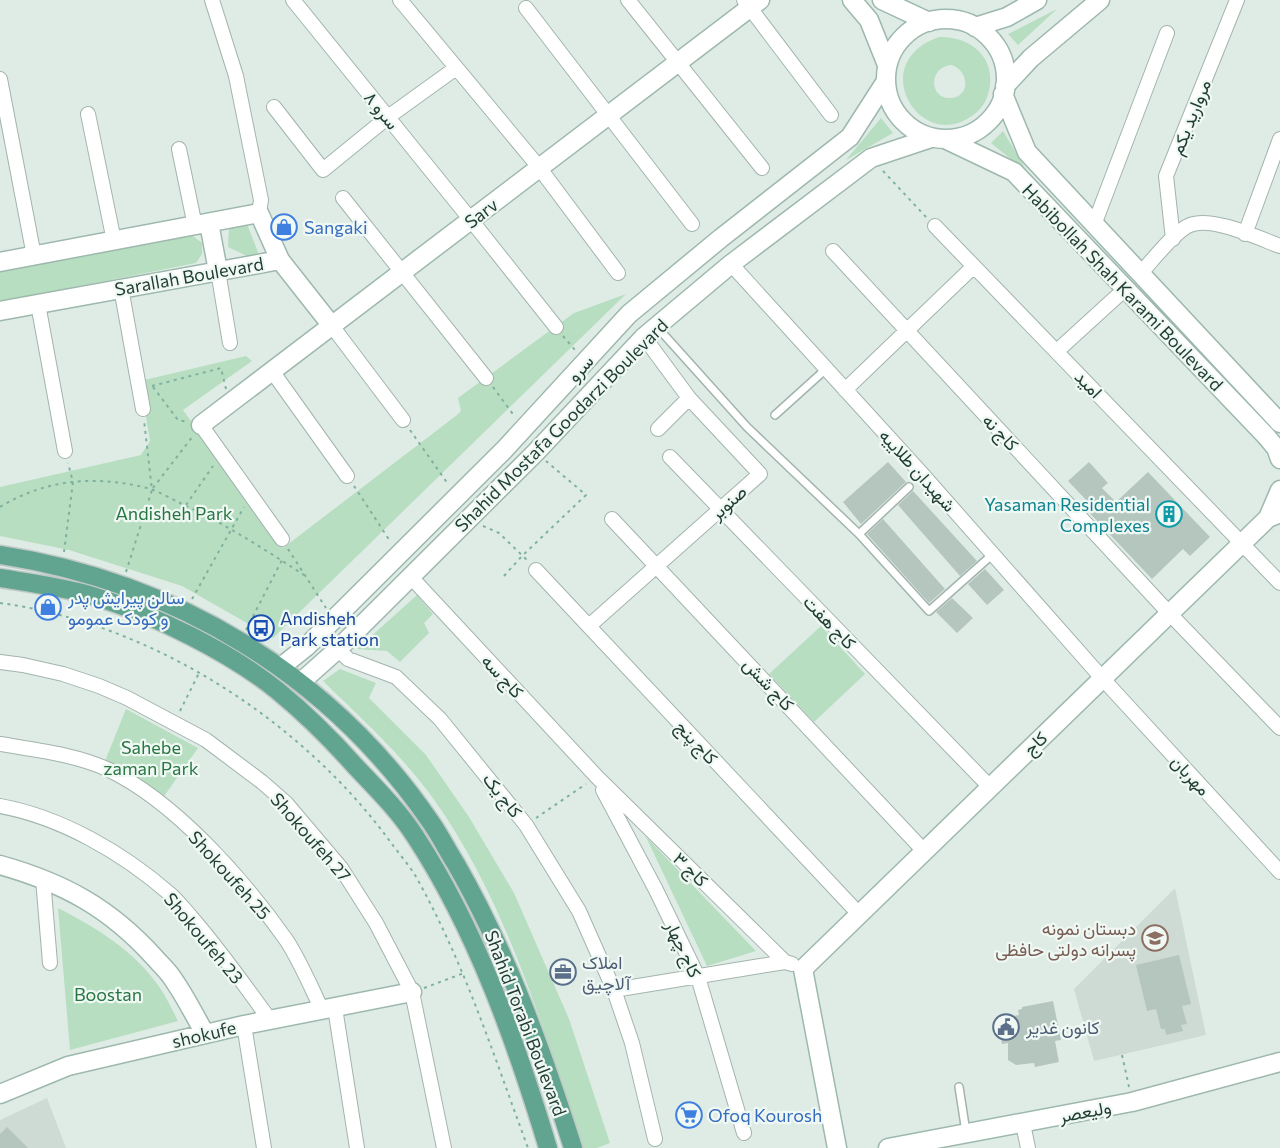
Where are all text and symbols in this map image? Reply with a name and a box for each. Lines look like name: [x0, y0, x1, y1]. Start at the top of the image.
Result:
street label: مروارید یکم: [1165, 76, 1217, 159]
street label: سرو ۸: [359, 86, 404, 134]
street label: Habibollah Shah Karami Boulevard: [1018, 179, 1228, 395]
street label: Sarv: [460, 193, 502, 233]
shop icon: Sangaki: [269, 212, 299, 242]
place label: Sangaki: [304, 216, 368, 238]
street label: Sarallah Boulevard: [113, 252, 265, 300]
street label: Shahid Mostafa Goodarzi Boulevard: [450, 314, 672, 536]
street label: سرو: [562, 350, 599, 387]
street label: امید: [1071, 366, 1107, 402]
street label: کاج نه: [977, 409, 1024, 456]
street label: شهیدان طلاییه: [874, 424, 961, 517]
street label: صنوبر: [705, 480, 751, 525]
place label: Yasaman Residential Complexes: [984, 493, 1150, 536]
building icon: Yasaman Residential Complexes: [1154, 499, 1184, 529]
park label: Andisheh Park: [115, 502, 233, 524]
place label: سالن پیرایش پدر و کودک عمومو: [67, 586, 184, 630]
street label: کاج هفت: [798, 590, 861, 655]
shop icon: سالن پیرایش پدر و کودک عمومو: [33, 592, 63, 622]
place label: Andisheh Park station: [280, 607, 379, 650]
bus stop icon: Andisheh Park station: [246, 613, 276, 643]
street label: کاج سه: [476, 650, 529, 704]
street label: کاج شش: [737, 653, 799, 717]
street label: کاج پنج: [670, 715, 723, 770]
street label: کاج: [1018, 726, 1053, 761]
park label: Sahebe zaman Park: [104, 736, 199, 779]
street label: مهربان: [1166, 750, 1215, 800]
street label: کاج یک: [477, 768, 527, 823]
street label: Shokoufeh 27: [266, 788, 356, 886]
street label: Shokoufeh 25: [184, 826, 276, 924]
street label: کاج ۳: [668, 847, 713, 892]
street label: Shokoufeh 23: [160, 888, 248, 988]
street label: کاج چهار: [659, 916, 707, 982]
place label: دبستان نمونه پسرانه دولتی حافظی: [995, 917, 1136, 962]
school or university icon: دبستان نمونه پسرانه دولتی حافظی: [1140, 923, 1170, 953]
street label: Shahid Torabi Boulevard: [480, 927, 572, 1119]
place label: املاک آلاچیق: [582, 951, 632, 996]
office icon: املاک آلاچیق: [548, 957, 578, 987]
park label: Boostan: [74, 983, 142, 1005]
public building icon: کانون غدیر: [991, 1012, 1021, 1042]
street label: shokufe: [170, 1016, 238, 1052]
place label: کانون غدیر: [1025, 1016, 1100, 1039]
street label: ولیعصر: [1056, 1095, 1113, 1128]
supermarket icon: Ofoq Kourosh: [674, 1100, 704, 1130]
place label: Ofoq Kourosh: [708, 1104, 822, 1126]

